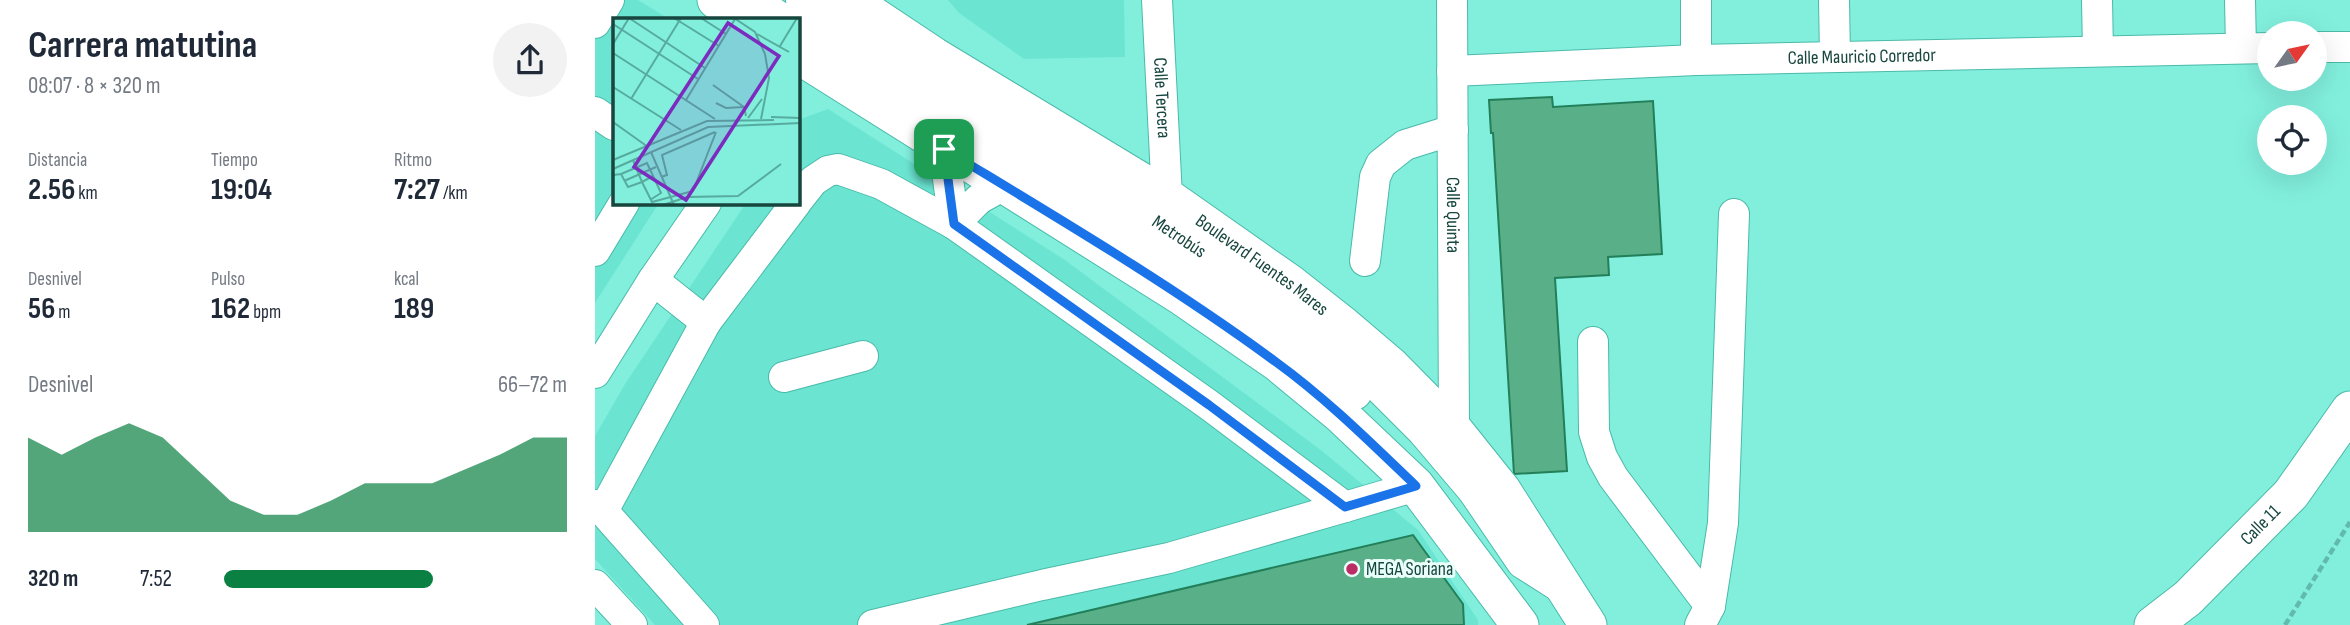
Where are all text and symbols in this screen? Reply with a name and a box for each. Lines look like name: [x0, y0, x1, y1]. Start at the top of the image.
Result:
inset map: [613, 18, 800, 205]
north arrow: [2257, 21, 2327, 91]
map controls: [2257, 21, 2327, 175]
text: Carrera matutina: [28, 23, 257, 68]
button: share: [493, 23, 567, 97]
street label: Calle Mauricio Corredor: [1787, 43, 1937, 70]
street label: Calle Tercera: [1148, 57, 1176, 139]
text: 08:07 · 8 × 320 m: [28, 72, 160, 100]
button: locate: [2257, 105, 2327, 175]
pin: [914, 119, 974, 179]
icon: arrive: [925, 130, 963, 168]
text: Distancia: [28, 149, 87, 172]
text: Tiempo: [211, 149, 258, 172]
text: Ritmo: [394, 149, 432, 172]
text: 2.56: [28, 172, 75, 208]
text: 19:04: [211, 172, 272, 208]
text: 7:27: [394, 172, 440, 208]
street label: Calle Quinta: [1441, 177, 1465, 253]
text: km: [75, 182, 98, 205]
text: /km: [440, 182, 468, 205]
street label: Boulevard Fuentes Mares: [1191, 209, 1333, 321]
street label: Metrobús: [1148, 210, 1211, 263]
text: Desnivel: [28, 268, 82, 291]
text: Pulso: [211, 268, 245, 291]
text: kcal: [394, 268, 419, 291]
text: 56: [28, 291, 55, 327]
text: 162: [211, 291, 250, 327]
text: 189: [394, 291, 434, 327]
text: m: [55, 301, 71, 324]
text: bpm: [250, 301, 281, 324]
text: Desnivel: [28, 371, 93, 399]
text: 66–72 m: [498, 371, 567, 399]
street label: Calle 11: [2236, 500, 2285, 550]
place label: MEGA Soriana: [1366, 558, 1453, 581]
marker: MEGA Soriana: [1344, 561, 1360, 577]
text: 320 m: [28, 565, 78, 593]
text: 7:52: [140, 565, 172, 593]

